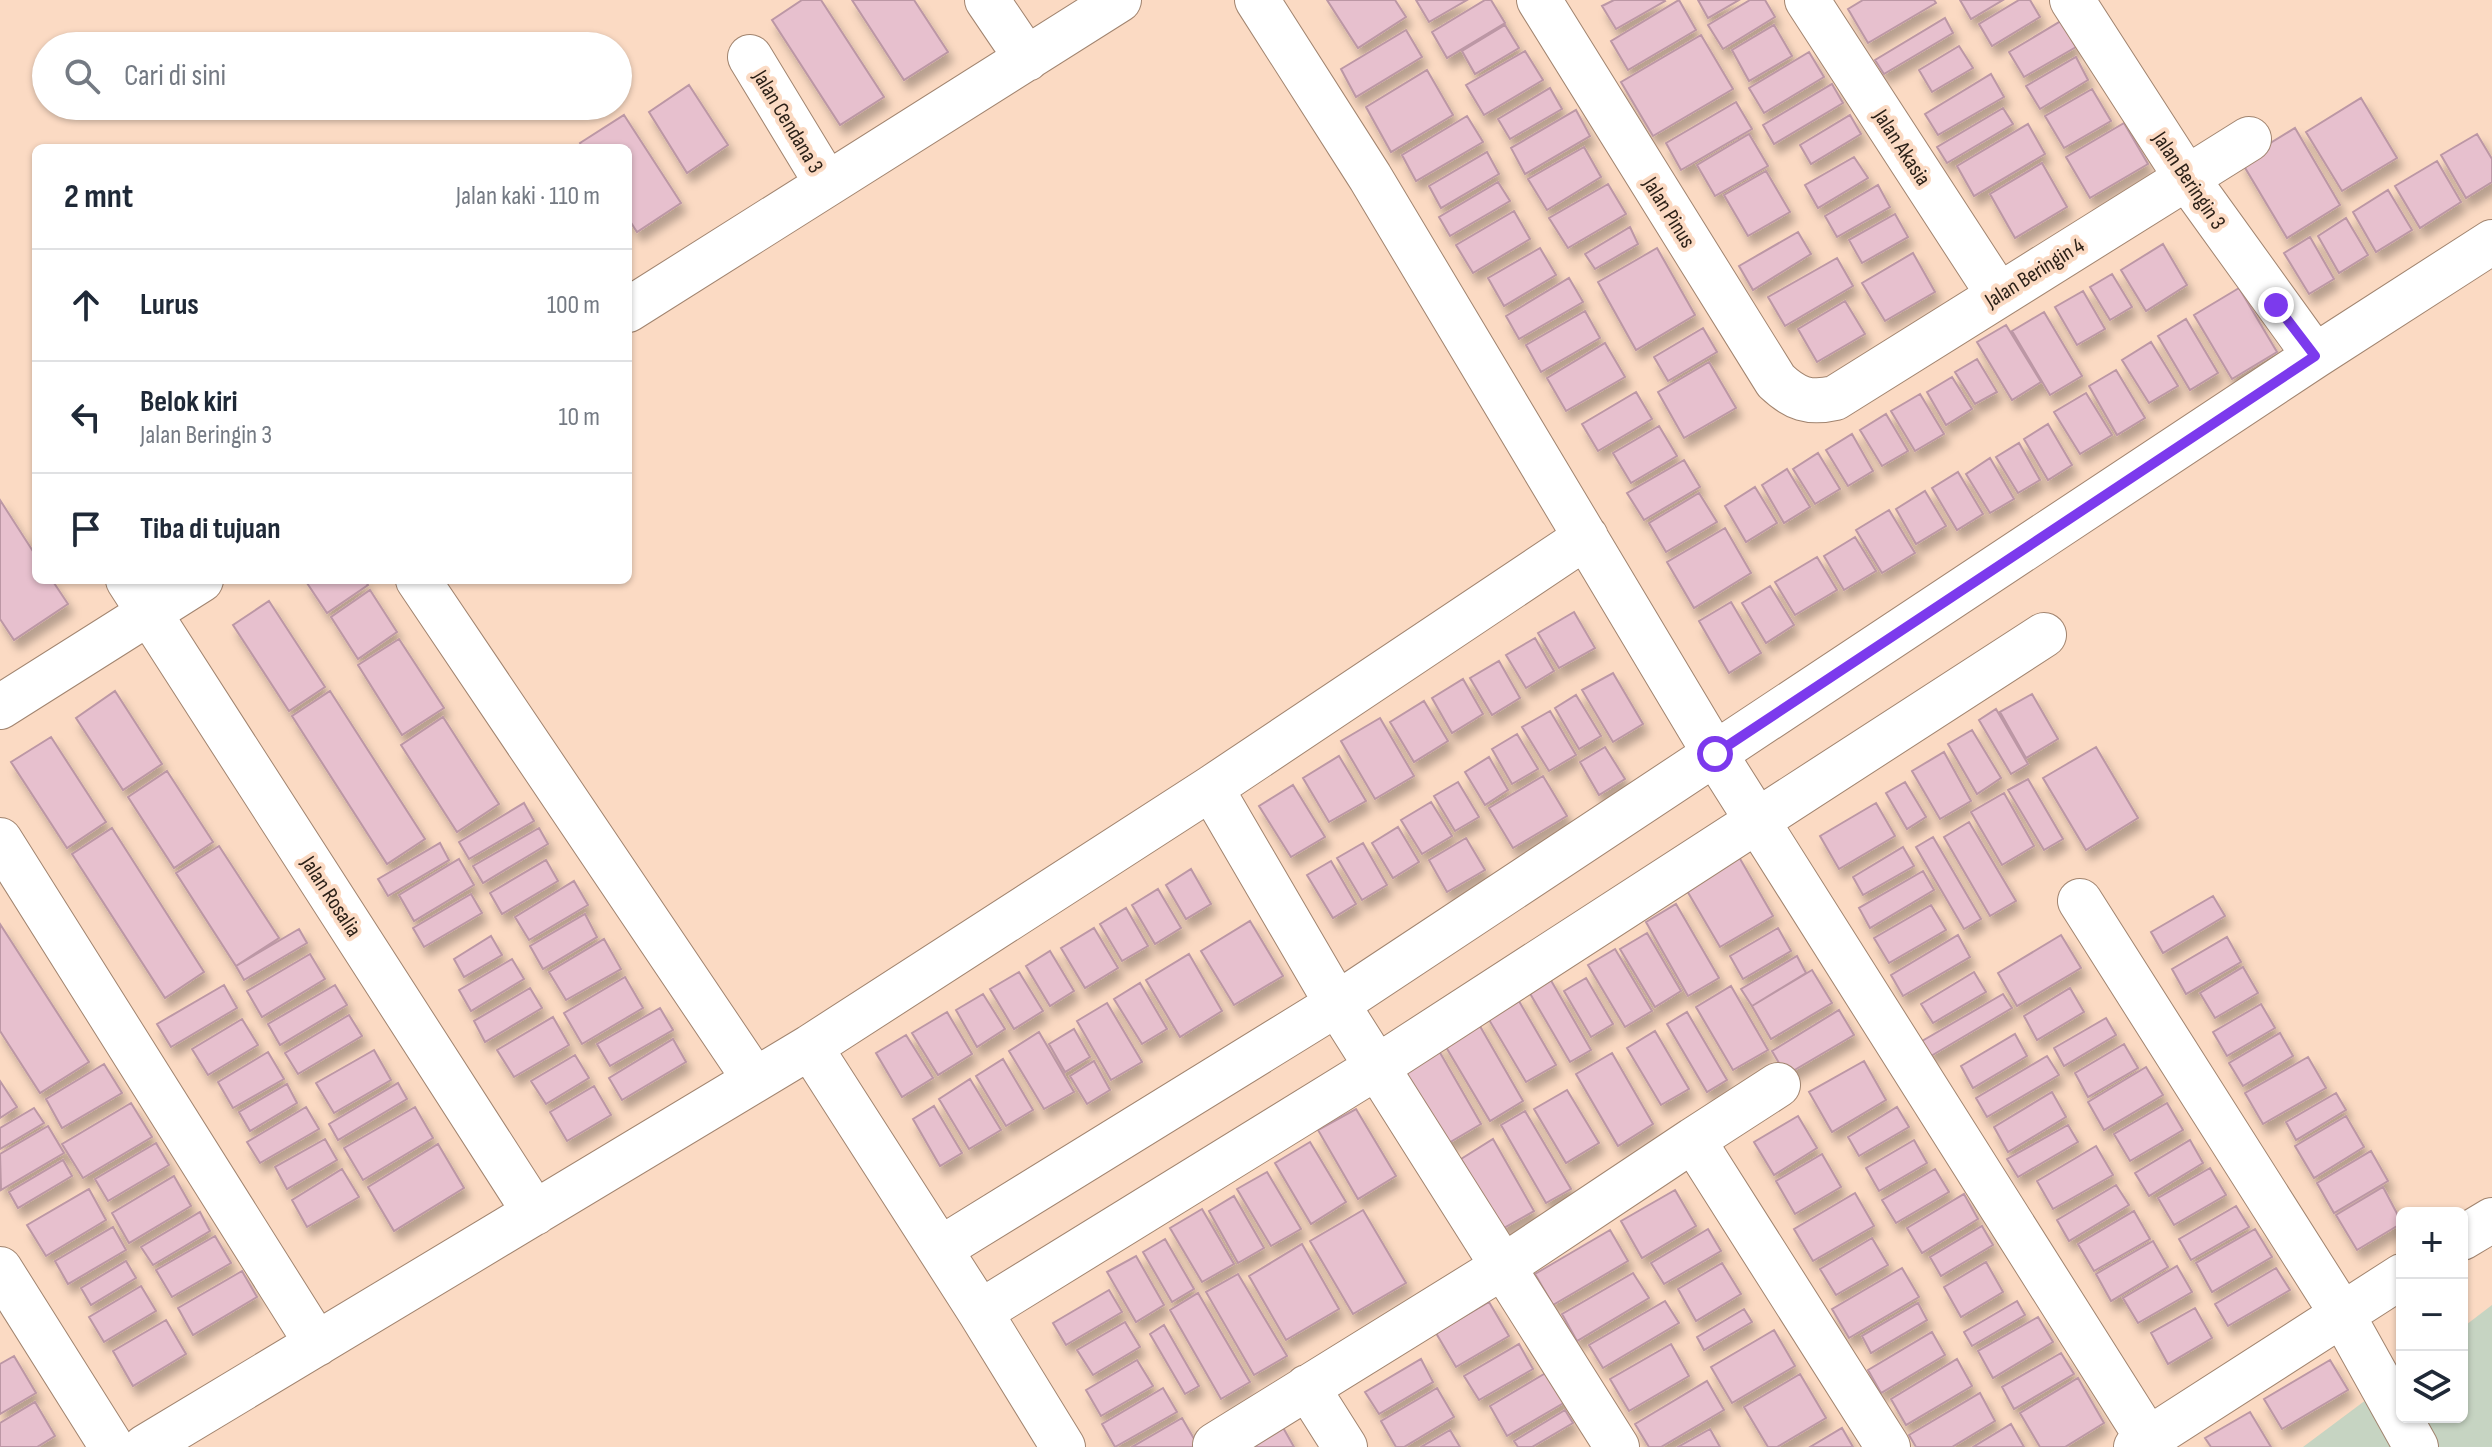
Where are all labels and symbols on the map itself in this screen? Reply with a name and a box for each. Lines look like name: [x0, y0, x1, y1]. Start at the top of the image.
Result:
street label: Jalan Cendana 3: [746, 64, 829, 178]
street label: Jalan Akasia: [1867, 104, 1936, 191]
street label: Jalan Beringin 3: [2146, 126, 2231, 235]
street label: Jalan Pinus: [1636, 172, 1701, 253]
street label: Jalan Beringin 4: [1979, 232, 2089, 315]
route end: [2258, 287, 2294, 323]
route start: [1697, 736, 1733, 772]
street label: Jalan Rosalia: [294, 851, 367, 942]

